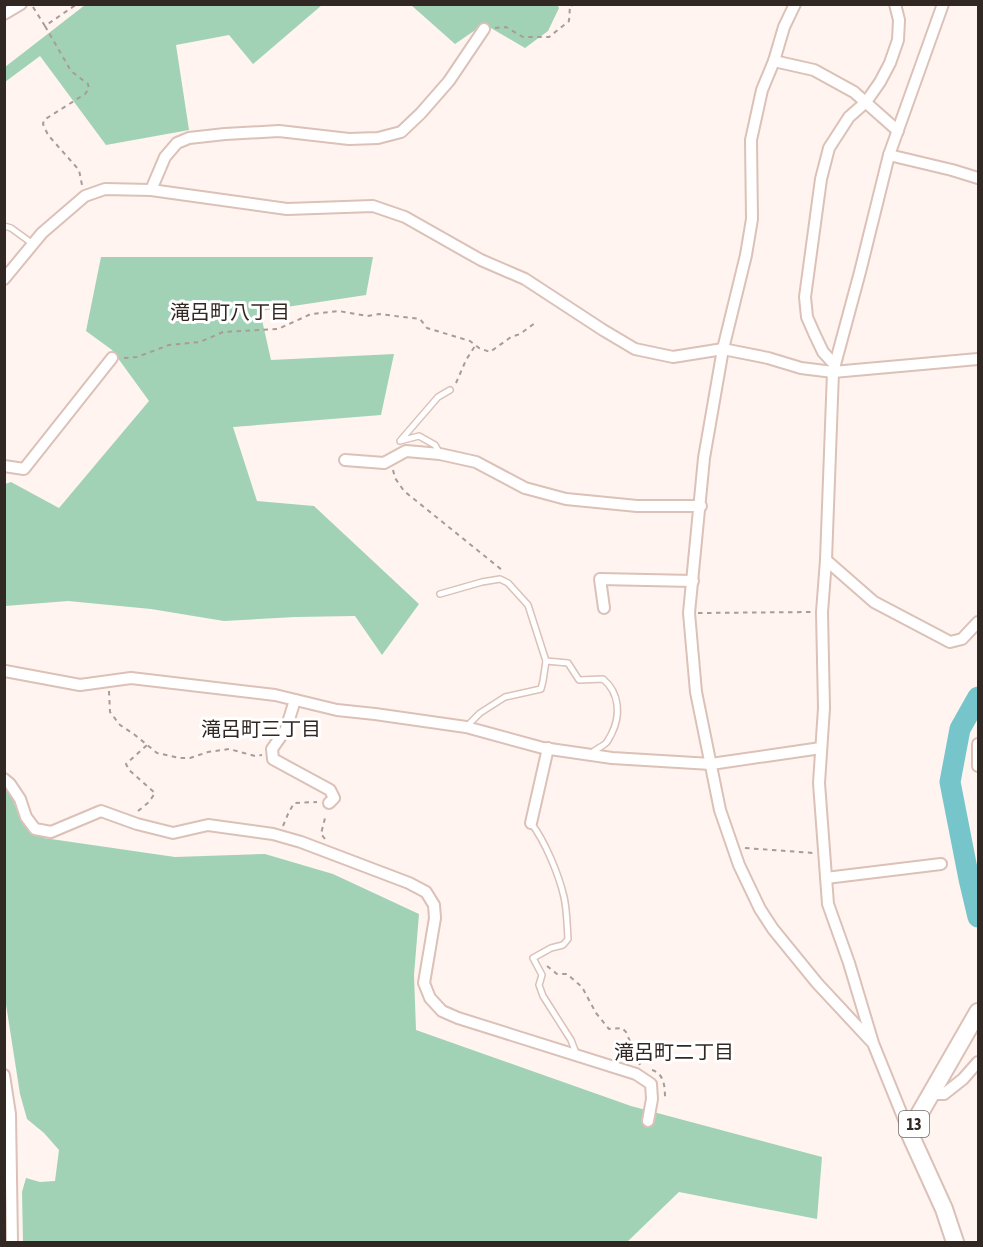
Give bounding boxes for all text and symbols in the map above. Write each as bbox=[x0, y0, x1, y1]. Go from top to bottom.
district label: 滝呂町八丁目 bbox=[170, 300, 290, 323]
district label: 滝呂町三丁目 bbox=[201, 717, 321, 740]
district label: 滝呂町二丁目 bbox=[614, 1040, 734, 1063]
road number: 13 bbox=[899, 1111, 929, 1137]

